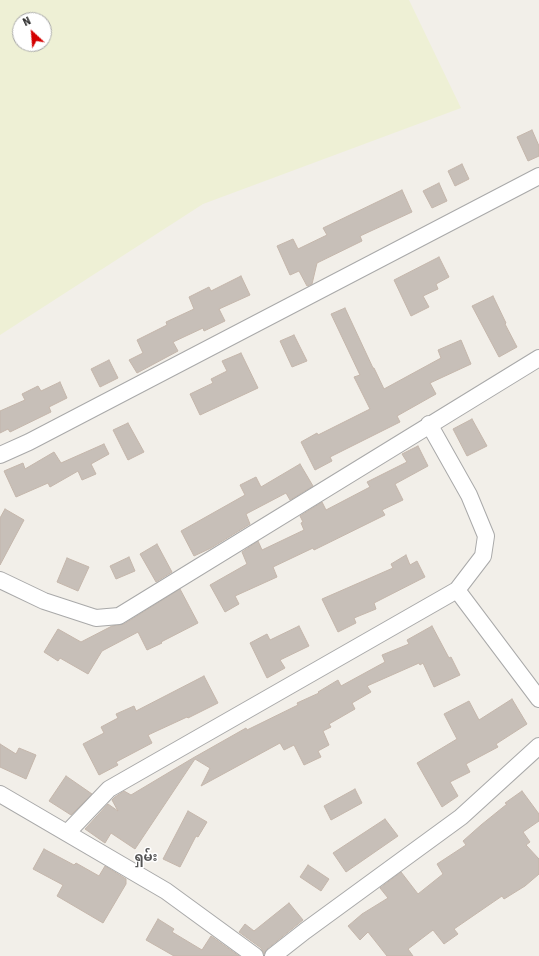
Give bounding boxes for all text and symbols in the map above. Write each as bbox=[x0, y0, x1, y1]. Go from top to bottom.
north arrow bbox=[12, 12, 52, 52]
text: N bbox=[20, 13, 34, 30]
district label: ရှမ်း bbox=[134, 850, 158, 866]

